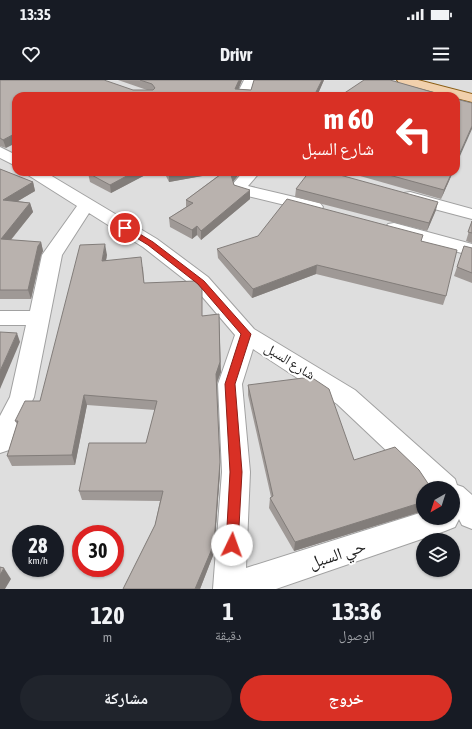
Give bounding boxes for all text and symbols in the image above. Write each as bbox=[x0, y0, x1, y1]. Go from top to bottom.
text: 13:35 bbox=[20, 6, 51, 23]
icon: heart bbox=[20, 43, 42, 65]
icon: menu bbox=[430, 43, 452, 65]
text: Drivr bbox=[220, 44, 252, 65]
text: 60 m bbox=[324, 103, 374, 135]
icon: left bbox=[388, 108, 440, 160]
text: شارع السبل bbox=[301, 138, 374, 159]
pin bbox=[108, 211, 142, 245]
icon: arrive bbox=[114, 217, 136, 239]
street label: شارع السبل bbox=[261, 339, 318, 384]
north arrow bbox=[416, 481, 460, 525]
map controls bbox=[416, 481, 460, 577]
position arrow bbox=[211, 524, 253, 566]
speed limit sign: 30 bbox=[72, 525, 124, 577]
button: layers bbox=[416, 533, 460, 577]
text: 28 bbox=[29, 534, 47, 557]
street label: حي السبل bbox=[306, 535, 370, 577]
text: km/h bbox=[28, 555, 48, 566]
text: 1 bbox=[223, 598, 234, 625]
text: 13:36 bbox=[332, 598, 381, 625]
text: 120 bbox=[91, 602, 124, 629]
text: دقيقة bbox=[215, 628, 241, 643]
text: الوصول bbox=[339, 628, 375, 643]
text: m bbox=[103, 630, 112, 645]
button: مشاركة bbox=[20, 675, 232, 721]
button: خروج bbox=[240, 675, 452, 721]

